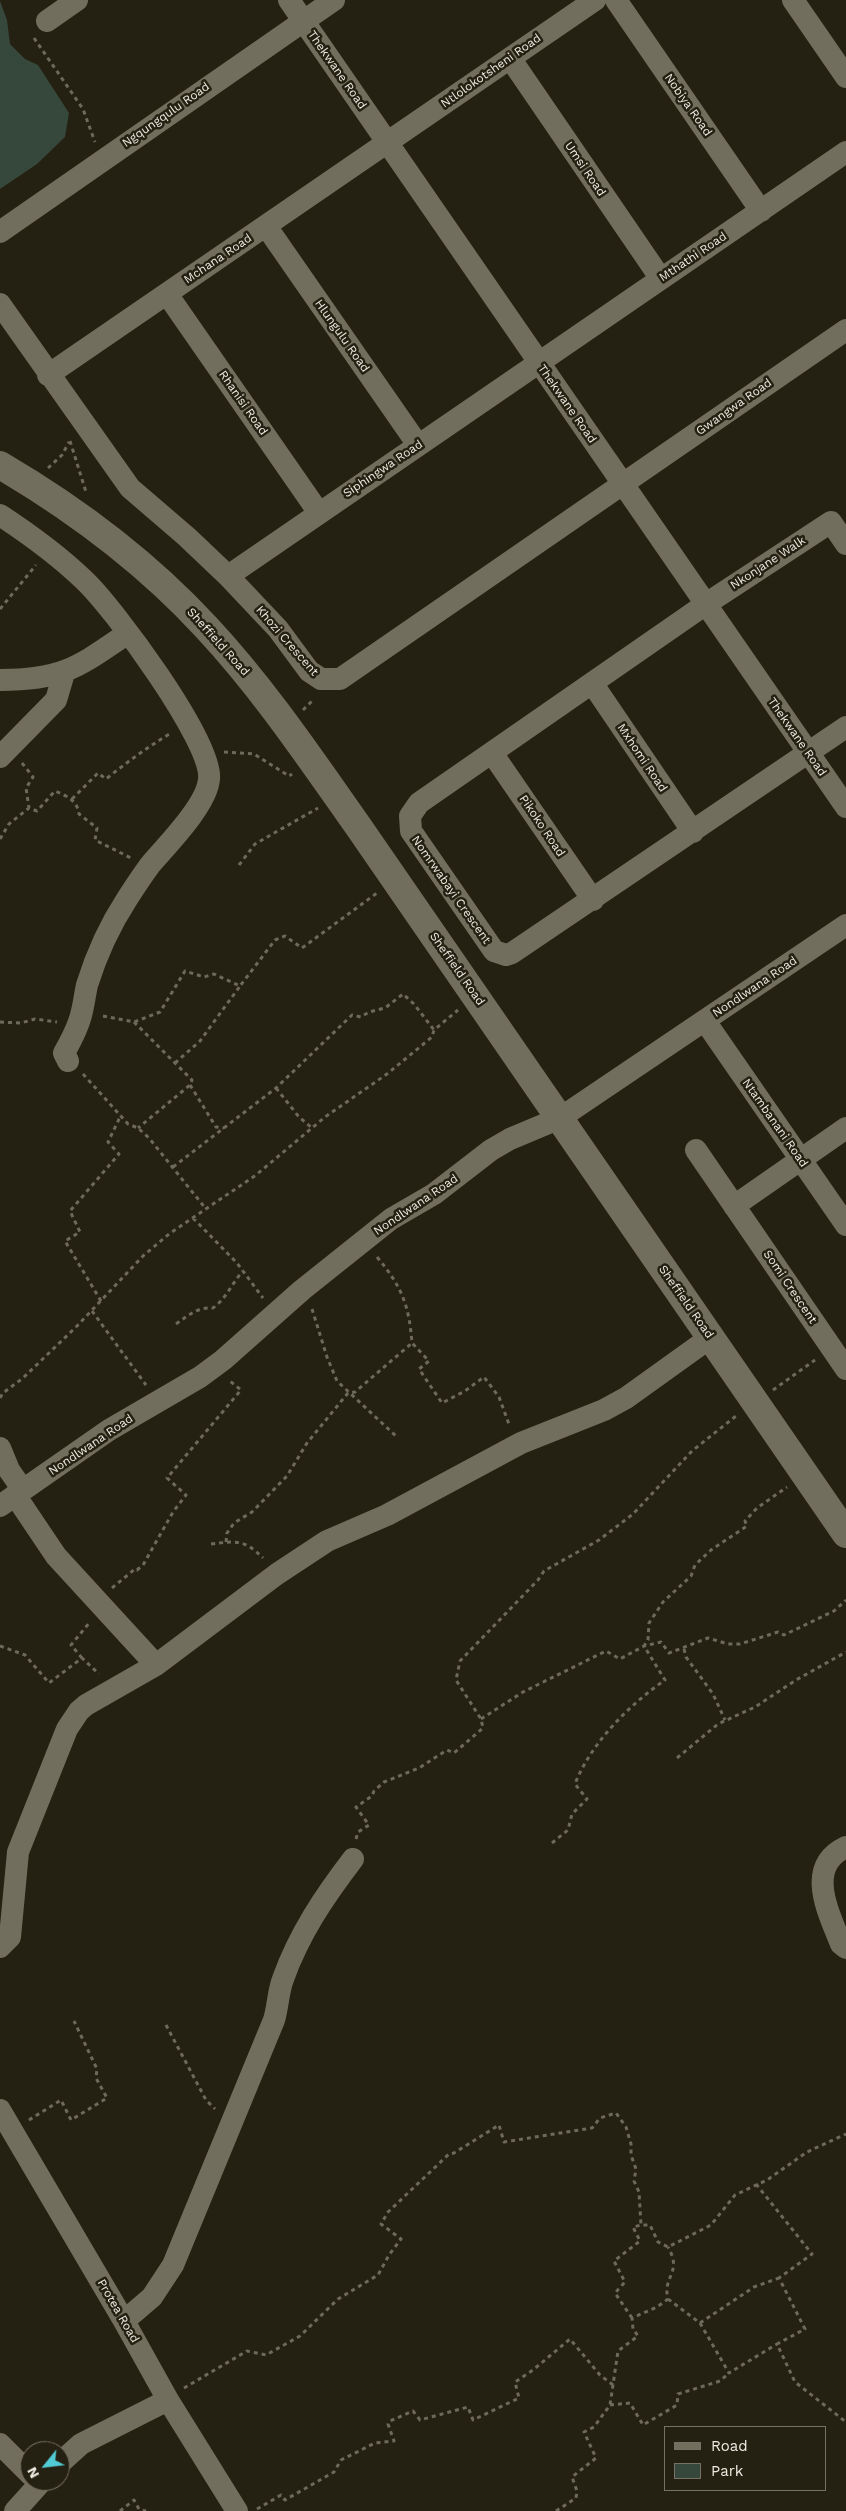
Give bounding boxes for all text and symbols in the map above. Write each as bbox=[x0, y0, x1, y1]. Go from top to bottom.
street label: Thekwane Road bbox=[305, 28, 369, 112]
street label: Ntlolokotsheni Road bbox=[438, 31, 544, 111]
street label: Nobiya Road bbox=[661, 71, 715, 139]
street label: Ngqungqulu Road bbox=[120, 80, 212, 150]
street label: Umsi Road bbox=[561, 139, 609, 199]
street label: Mthathi Road bbox=[657, 229, 729, 285]
street label: Mchana Road bbox=[181, 231, 255, 287]
street label: Hlungulu Road bbox=[312, 297, 372, 375]
street label: Thekwane Road bbox=[535, 362, 599, 446]
street label: Rhanisi Road bbox=[215, 368, 271, 438]
street label: Gwangwa Road bbox=[693, 376, 775, 438]
street label: Siphingwa Road bbox=[341, 437, 425, 501]
street label: Nkonjane Walk bbox=[728, 533, 808, 593]
street label: Khozi Crescent bbox=[253, 603, 321, 679]
street label: Sheffield Road bbox=[184, 605, 252, 679]
street label: Thekwane Road bbox=[765, 695, 829, 779]
street label: Mxhomi Road bbox=[614, 721, 670, 795]
street label: Pikoko Road bbox=[516, 792, 568, 860]
street label: Nomrwabayi Crescent bbox=[408, 833, 494, 947]
street label: Sheffield Road bbox=[426, 930, 488, 1008]
street label: Nondlwana Road bbox=[710, 953, 800, 1021]
street label: Ntambanani Road bbox=[739, 1076, 811, 1170]
street label: Nondlwana Road bbox=[371, 1171, 461, 1239]
street label: Somi Crescent bbox=[760, 1247, 820, 1327]
street label: Sheffield Road bbox=[655, 1263, 717, 1341]
street label: Nondlwana Road bbox=[46, 1411, 136, 1479]
street label: Protea Road bbox=[94, 2277, 142, 2345]
legend bbox=[664, 2426, 826, 2491]
text: Road bbox=[711, 2437, 748, 2455]
north arrow bbox=[20, 2441, 70, 2491]
text: Park bbox=[711, 2462, 743, 2480]
text: N bbox=[23, 2464, 42, 2481]

